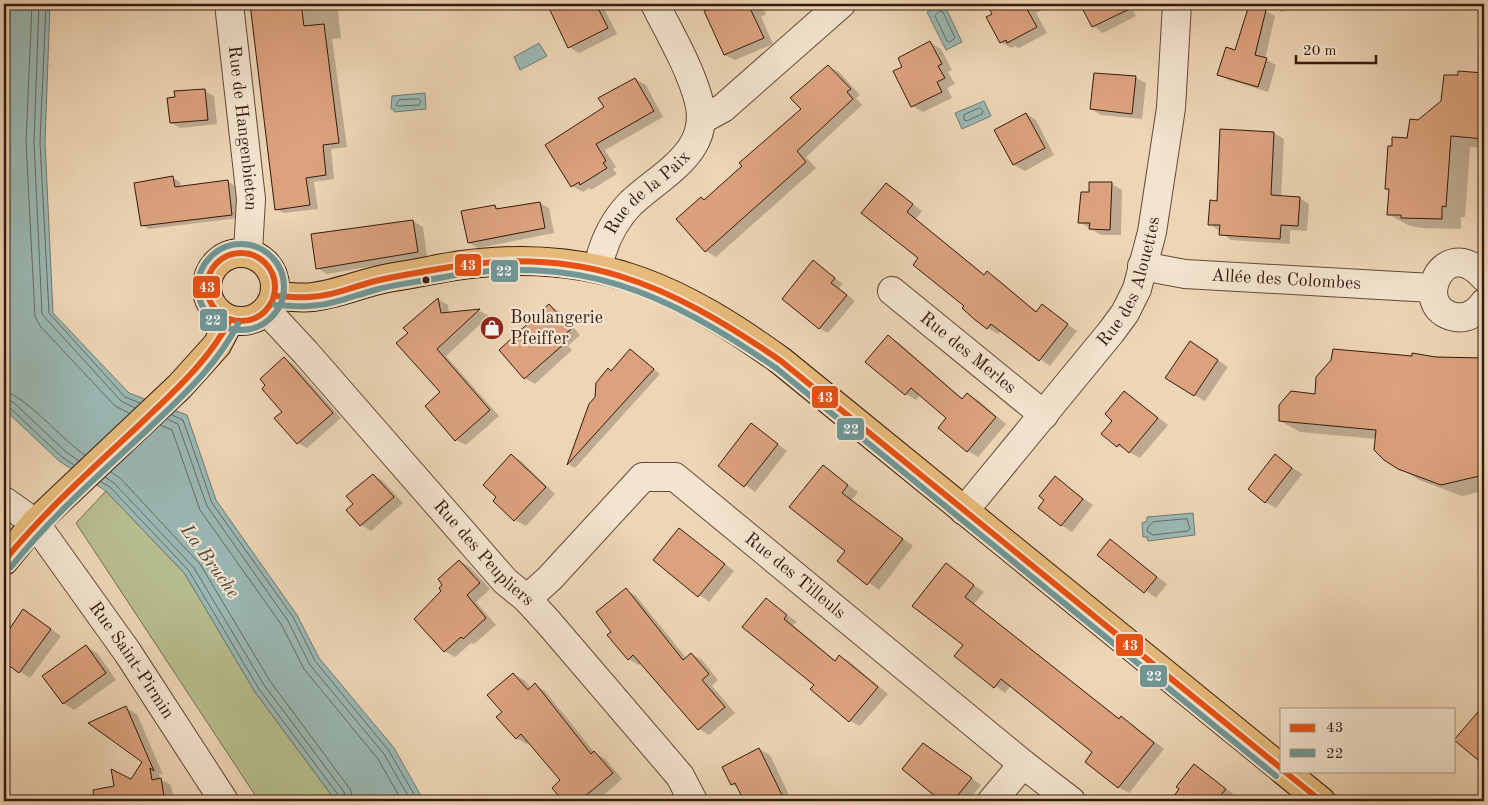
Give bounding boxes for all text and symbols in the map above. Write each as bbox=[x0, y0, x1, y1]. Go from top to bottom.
scale bar bbox=[1296, 32, 1376, 64]
text: 20 m bbox=[1303, 44, 1337, 59]
street label: Rue de Hangenbieten bbox=[225, 45, 260, 211]
street label: Rue de la Paix bbox=[602, 148, 694, 237]
street label: Rue des Alouettes bbox=[1094, 215, 1163, 350]
line badge: 43 bbox=[454, 253, 482, 277]
text: 43 bbox=[460, 259, 476, 273]
line badge: 22 bbox=[490, 259, 519, 283]
text: 22 bbox=[496, 265, 512, 279]
street label: Allée des Colombes bbox=[1211, 266, 1362, 293]
line badge: 43 bbox=[192, 275, 221, 299]
unlabelled marker bbox=[421, 275, 431, 285]
text: 43 bbox=[199, 281, 215, 295]
line badge: 22 bbox=[199, 308, 228, 332]
place label: Boulangerie Pfeiffer bbox=[510, 309, 603, 348]
street label: Rue des Merles bbox=[916, 309, 1020, 397]
text: 22 bbox=[205, 314, 221, 328]
shop icon: Boulangerie Pfeiffer bbox=[479, 315, 505, 341]
line badge: 43 bbox=[811, 385, 839, 409]
text: 43 bbox=[817, 391, 833, 405]
line badge: 22 bbox=[836, 417, 865, 441]
text: 22 bbox=[843, 423, 859, 437]
street label: Rue des Peupliers bbox=[430, 497, 538, 609]
water label: La Bruche bbox=[175, 521, 242, 603]
street label: Rue des Tilleuls bbox=[741, 529, 849, 623]
street label: Rue Saint-Pirmin bbox=[86, 599, 177, 722]
line badge: 43 bbox=[1115, 633, 1144, 657]
text: 43 bbox=[1122, 639, 1138, 653]
line badge: 22 bbox=[1139, 664, 1168, 688]
text: 22 bbox=[1146, 670, 1162, 684]
legend bbox=[1280, 708, 1456, 772]
text: 43 bbox=[1326, 721, 1343, 736]
text: 22 bbox=[1326, 747, 1343, 762]

